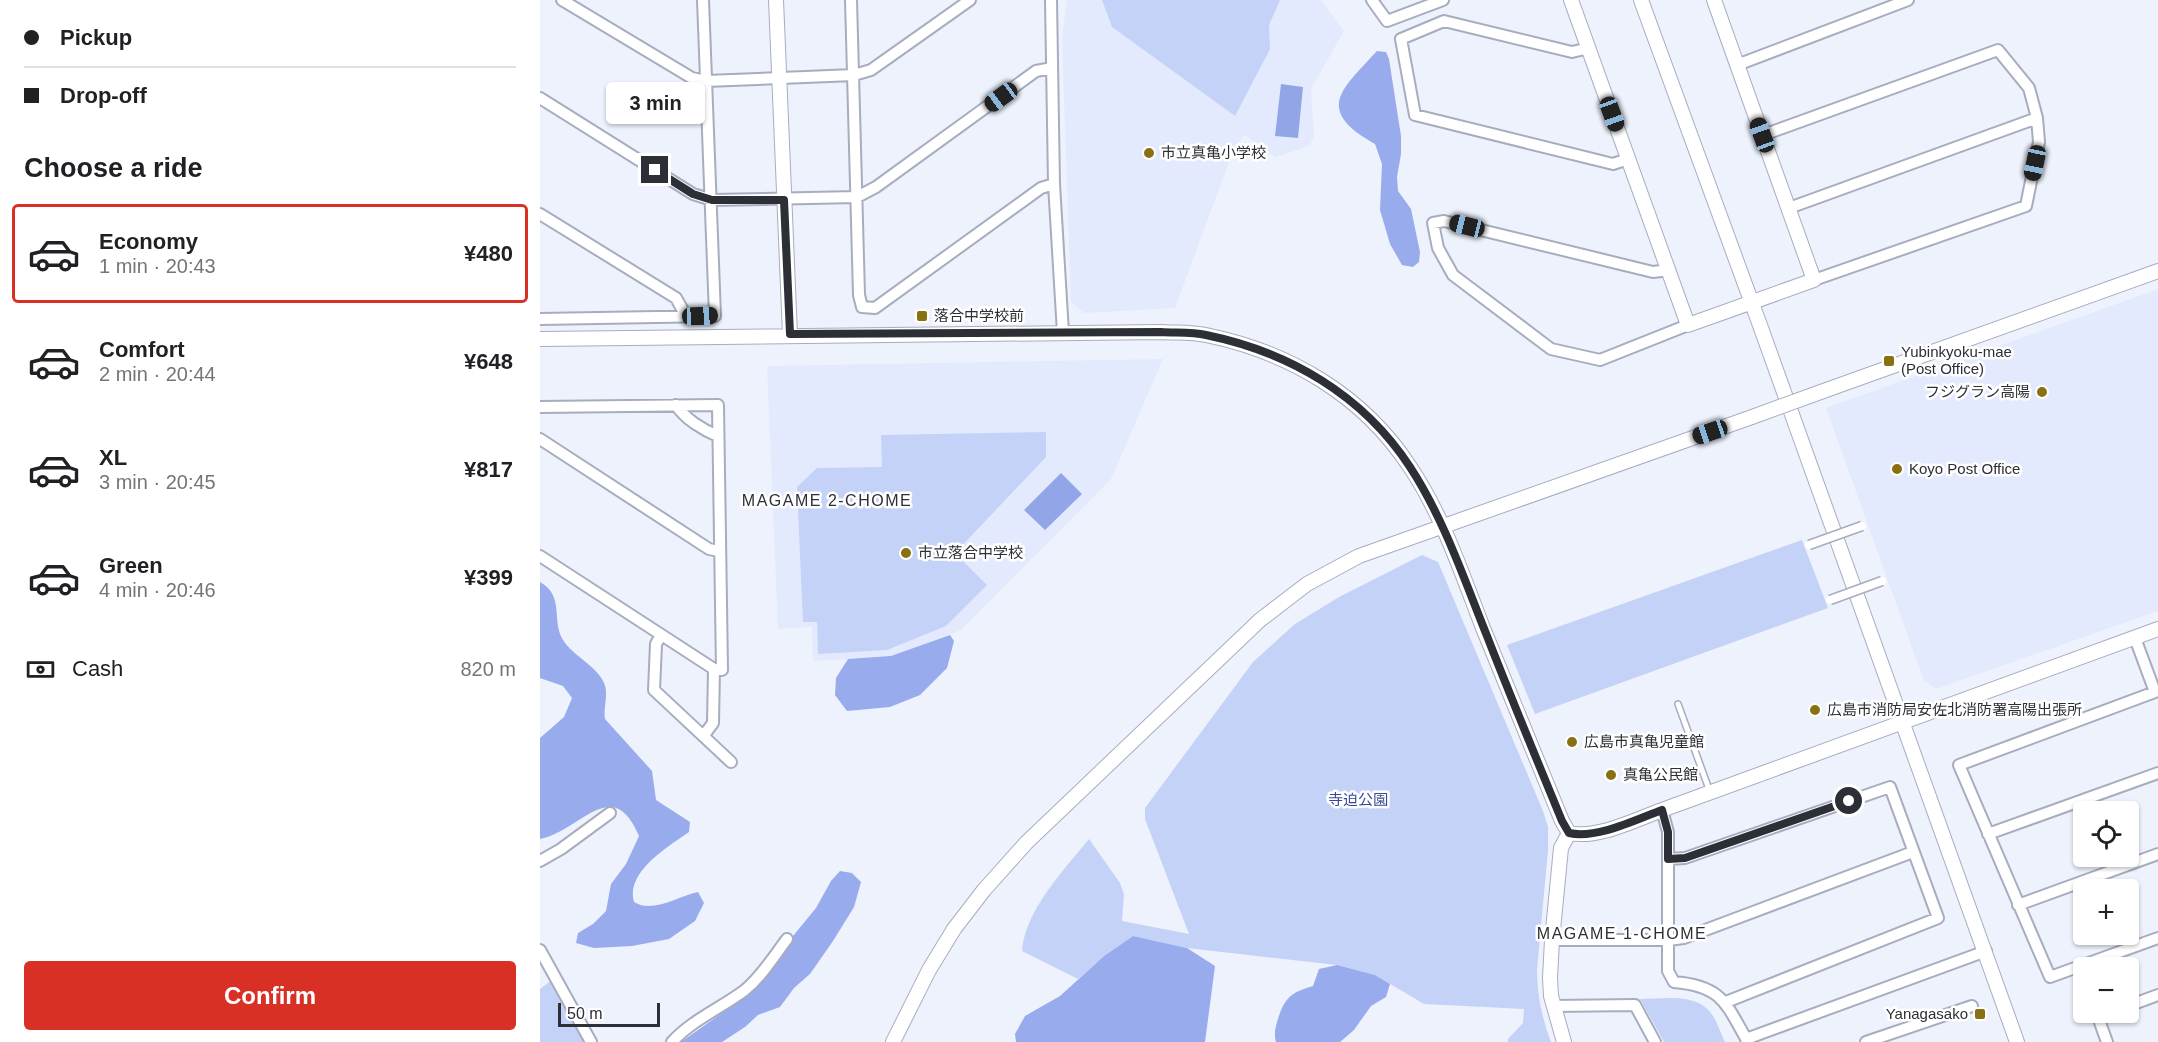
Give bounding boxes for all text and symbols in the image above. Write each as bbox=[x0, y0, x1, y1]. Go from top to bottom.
text: Pickup bbox=[60, 25, 132, 50]
car bbox=[981, 79, 1021, 115]
text: Drop-off bbox=[60, 83, 147, 108]
callout: 3 min bbox=[606, 83, 704, 125]
text: 3 min bbox=[629, 92, 682, 114]
car bbox=[1597, 94, 1627, 134]
car bbox=[1747, 115, 1777, 155]
place label: 市立真亀小学校 bbox=[1161, 144, 1266, 161]
car bbox=[2022, 144, 2048, 182]
marker: 市立真亀小学校 bbox=[1142, 146, 1156, 160]
text: Choose a ride bbox=[24, 153, 203, 183]
route end bbox=[641, 156, 668, 183]
car bbox=[1447, 213, 1487, 239]
icon: car bbox=[27, 227, 81, 281]
text: Economy bbox=[99, 229, 198, 254]
text: ¥480 bbox=[464, 241, 513, 266]
text: 1 min · 20:43 bbox=[99, 255, 216, 277]
car bbox=[682, 306, 718, 326]
place label: 落合中学校前 bbox=[934, 307, 1024, 324]
marker: 落合中学校前 bbox=[915, 309, 929, 323]
icon: car bbox=[27, 335, 81, 389]
text: Comfort bbox=[99, 337, 185, 362]
place label: Yubinkyoku-mae (Post Office) bbox=[1901, 343, 2012, 377]
text: ¥648 bbox=[464, 349, 513, 374]
marker: Yubinkyoku-mae (Post Office) bbox=[1882, 354, 1896, 368]
text: 2 min · 20:44 bbox=[99, 363, 216, 385]
place label: フジグラン高陽 bbox=[1925, 383, 2030, 400]
marker: フジグラン高陽 bbox=[2035, 385, 2049, 399]
car bbox=[1690, 418, 1730, 446]
icon: car bbox=[27, 443, 81, 497]
text: XL bbox=[99, 445, 127, 470]
text: ¥817 bbox=[464, 457, 513, 482]
place label: Koyo Post Office bbox=[1909, 460, 2020, 477]
marker: Koyo Post Office bbox=[1890, 462, 1904, 476]
text: 3 min · 20:45 bbox=[99, 471, 216, 493]
district label: MAGAME 2-CHOME bbox=[742, 492, 912, 509]
place label: 市立落合中学校 bbox=[918, 544, 1023, 561]
marker: 市立落合中学校 bbox=[899, 546, 913, 560]
icon: car bbox=[27, 551, 81, 605]
text: Green bbox=[99, 553, 163, 578]
text: ¥399 bbox=[464, 565, 513, 590]
text: 4 min · 20:46 bbox=[99, 579, 216, 601]
icon: cash bbox=[24, 653, 57, 686]
text: Cash bbox=[72, 656, 123, 681]
text: 820 m bbox=[460, 658, 516, 680]
place label: 広島市消防局安佐北消防署高陽出張所 bbox=[1827, 701, 2082, 718]
marker: 広島市消防局安佐北消防署高陽出張所 bbox=[1808, 703, 1822, 717]
place label: 広島市真亀児童館 bbox=[1584, 733, 1704, 750]
marker: 広島市真亀児童館 bbox=[1565, 735, 1579, 749]
place label: 真亀公民館 bbox=[1623, 766, 1698, 783]
marker: 真亀公民館 bbox=[1604, 768, 1618, 782]
route start bbox=[1835, 787, 1862, 814]
park label: 寺迫公園 bbox=[1328, 791, 1388, 808]
map controls bbox=[2073, 801, 2139, 1023]
button: locate bbox=[2073, 801, 2139, 867]
button: + bbox=[2073, 879, 2139, 945]
district label: MAGAME 1-CHOME bbox=[1537, 925, 1707, 942]
button: − bbox=[2073, 957, 2139, 1023]
button: Confirm bbox=[24, 961, 516, 1030]
scale bar bbox=[558, 1000, 660, 1028]
text: 50 m bbox=[567, 1005, 603, 1022]
place label: Yanagasako bbox=[1886, 1005, 1968, 1022]
marker: Yanagasako bbox=[1973, 1007, 1987, 1021]

